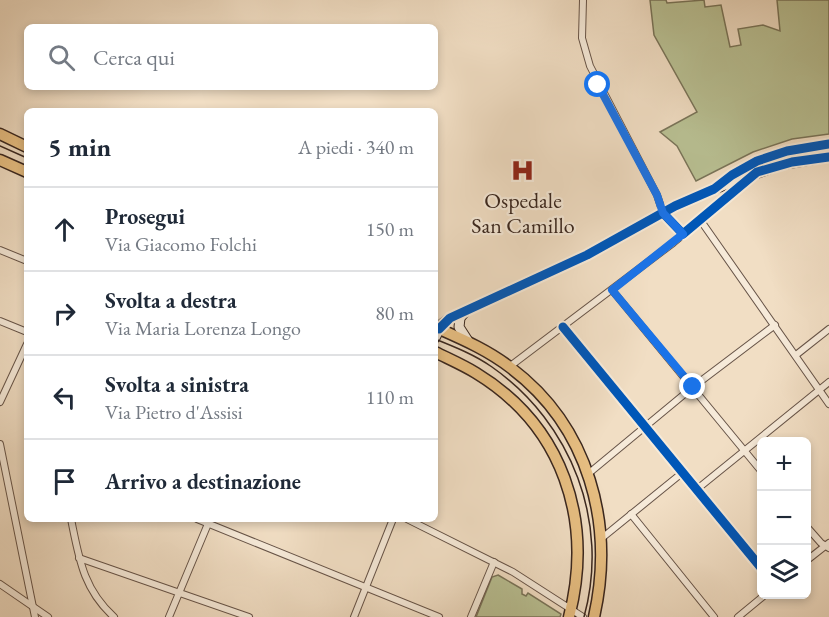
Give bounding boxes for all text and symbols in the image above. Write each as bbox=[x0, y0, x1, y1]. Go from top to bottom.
search box bbox=[24, 24, 438, 90]
icon: search bbox=[45, 41, 78, 74]
text: Cerca qui bbox=[93, 43, 175, 72]
route start bbox=[584, 71, 610, 97]
text: 5 min bbox=[48, 130, 111, 164]
text: A piedi · 340 m bbox=[298, 134, 414, 160]
hospital icon: Ospedale San Camillo bbox=[510, 158, 536, 184]
place label: Ospedale San Camillo bbox=[471, 186, 575, 240]
text: Prosegui bbox=[105, 202, 185, 231]
icon: ahead bbox=[48, 213, 81, 246]
text: 150 m bbox=[366, 216, 414, 242]
text: Via Giacomo Folchi bbox=[105, 231, 257, 257]
text: Svolta a destra bbox=[105, 286, 237, 315]
icon: right bbox=[48, 297, 81, 330]
text: 80 m bbox=[375, 300, 414, 326]
text: Via Maria Lorenza Longo bbox=[105, 315, 301, 341]
text: Svolta a sinistra bbox=[105, 370, 249, 399]
route end bbox=[679, 373, 705, 399]
icon: left bbox=[48, 381, 81, 414]
text: 110 m bbox=[366, 384, 414, 410]
text: Via Pietro d'Assisi bbox=[105, 399, 243, 425]
map controls bbox=[757, 437, 811, 599]
button: + bbox=[757, 437, 811, 491]
icon: arrive bbox=[48, 465, 81, 498]
text: Arrivo a destinazione bbox=[105, 467, 301, 496]
button: − bbox=[757, 491, 811, 545]
button: layers bbox=[757, 545, 811, 599]

